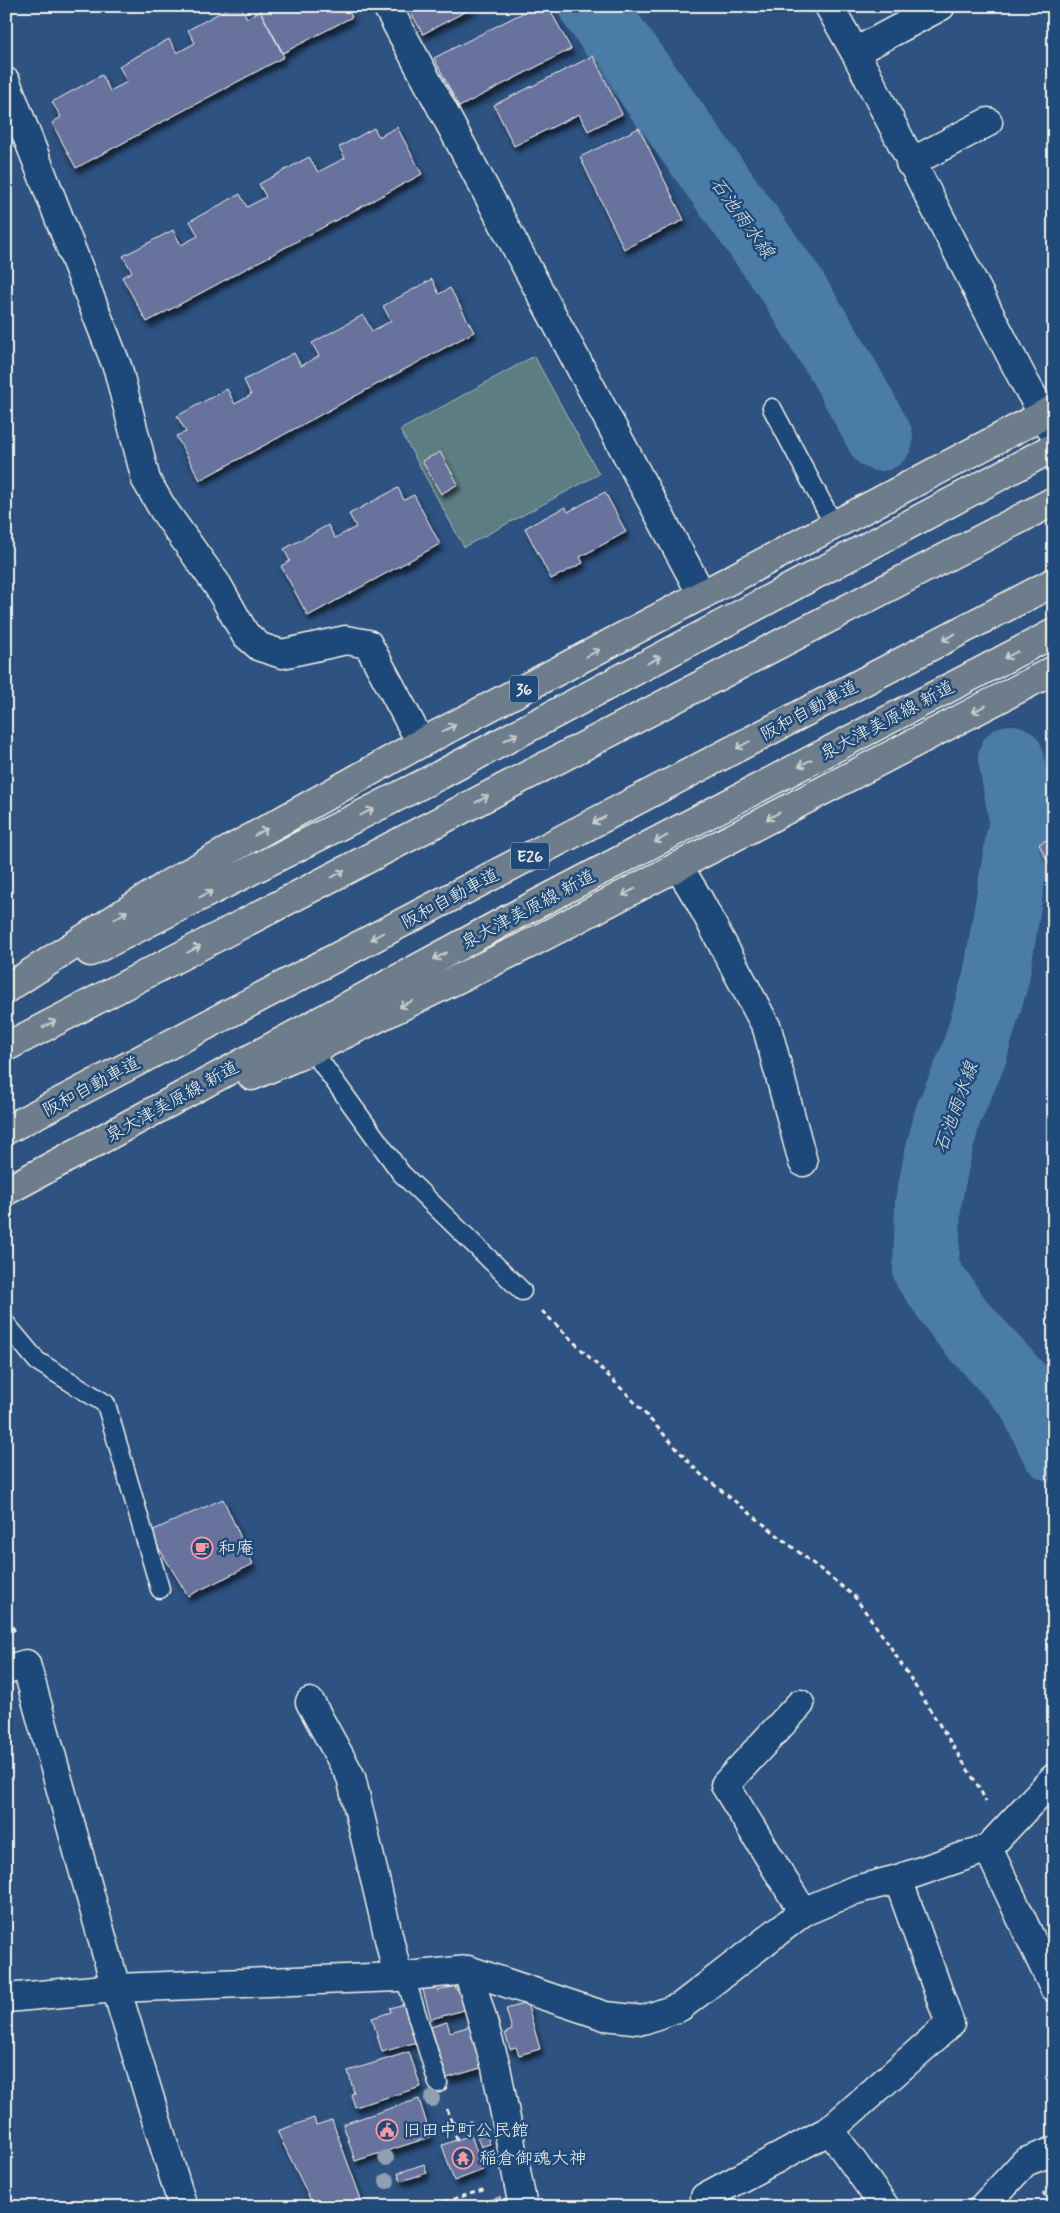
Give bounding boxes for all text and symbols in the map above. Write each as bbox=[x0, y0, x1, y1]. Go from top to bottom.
water label: 石池雨水線 bbox=[704, 172, 780, 264]
one-way arrow bbox=[941, 632, 956, 642]
one-way arrow bbox=[585, 647, 599, 657]
one-way arrow bbox=[1003, 650, 1018, 660]
one-way arrow bbox=[646, 655, 661, 665]
street label: 阪和自動車道 bbox=[756, 675, 863, 747]
street label: 泉大津美原線 新道 bbox=[816, 675, 959, 766]
road number: 36 bbox=[510, 676, 538, 702]
one-way arrow bbox=[972, 704, 987, 714]
one-way arrow bbox=[441, 723, 456, 732]
one-way arrow bbox=[503, 732, 518, 741]
one-way arrow bbox=[735, 740, 750, 750]
one-way arrow bbox=[797, 758, 812, 768]
one-way arrow bbox=[474, 794, 489, 803]
one-way arrow bbox=[359, 807, 374, 816]
one-way arrow bbox=[766, 811, 781, 821]
one-way arrow bbox=[591, 815, 606, 825]
one-way arrow bbox=[253, 827, 268, 837]
one-way arrow bbox=[654, 834, 668, 844]
road number: E26 bbox=[511, 842, 549, 869]
street label: 阪和自動車道 bbox=[397, 863, 504, 935]
street label: 泉大津美原線 新道 bbox=[457, 864, 600, 955]
one-way arrow bbox=[330, 869, 345, 879]
one-way arrow bbox=[622, 888, 637, 897]
one-way arrow bbox=[199, 889, 214, 899]
one-way arrow bbox=[113, 909, 127, 919]
one-way arrow bbox=[370, 932, 385, 941]
one-way arrow bbox=[186, 944, 201, 954]
one-way arrow bbox=[433, 951, 448, 961]
one-way arrow bbox=[399, 1000, 414, 1009]
one-way arrow bbox=[42, 1019, 57, 1029]
street label: 阪和自動車道 bbox=[38, 1051, 145, 1123]
street label: 泉大津美原線 新道 bbox=[102, 1055, 243, 1148]
water label: 石池雨水線 bbox=[928, 1058, 985, 1156]
cafe icon: 和庵 bbox=[190, 1536, 214, 1560]
place label: 和庵 bbox=[218, 1537, 254, 1561]
public building icon: 旧田中町公民館 bbox=[375, 2118, 399, 2142]
place label: 旧田中町公民館 bbox=[403, 2119, 529, 2143]
temple icon: 稲倉御魂大神 bbox=[451, 2146, 475, 2170]
place label: 稲倉御魂大神 bbox=[479, 2147, 587, 2171]

